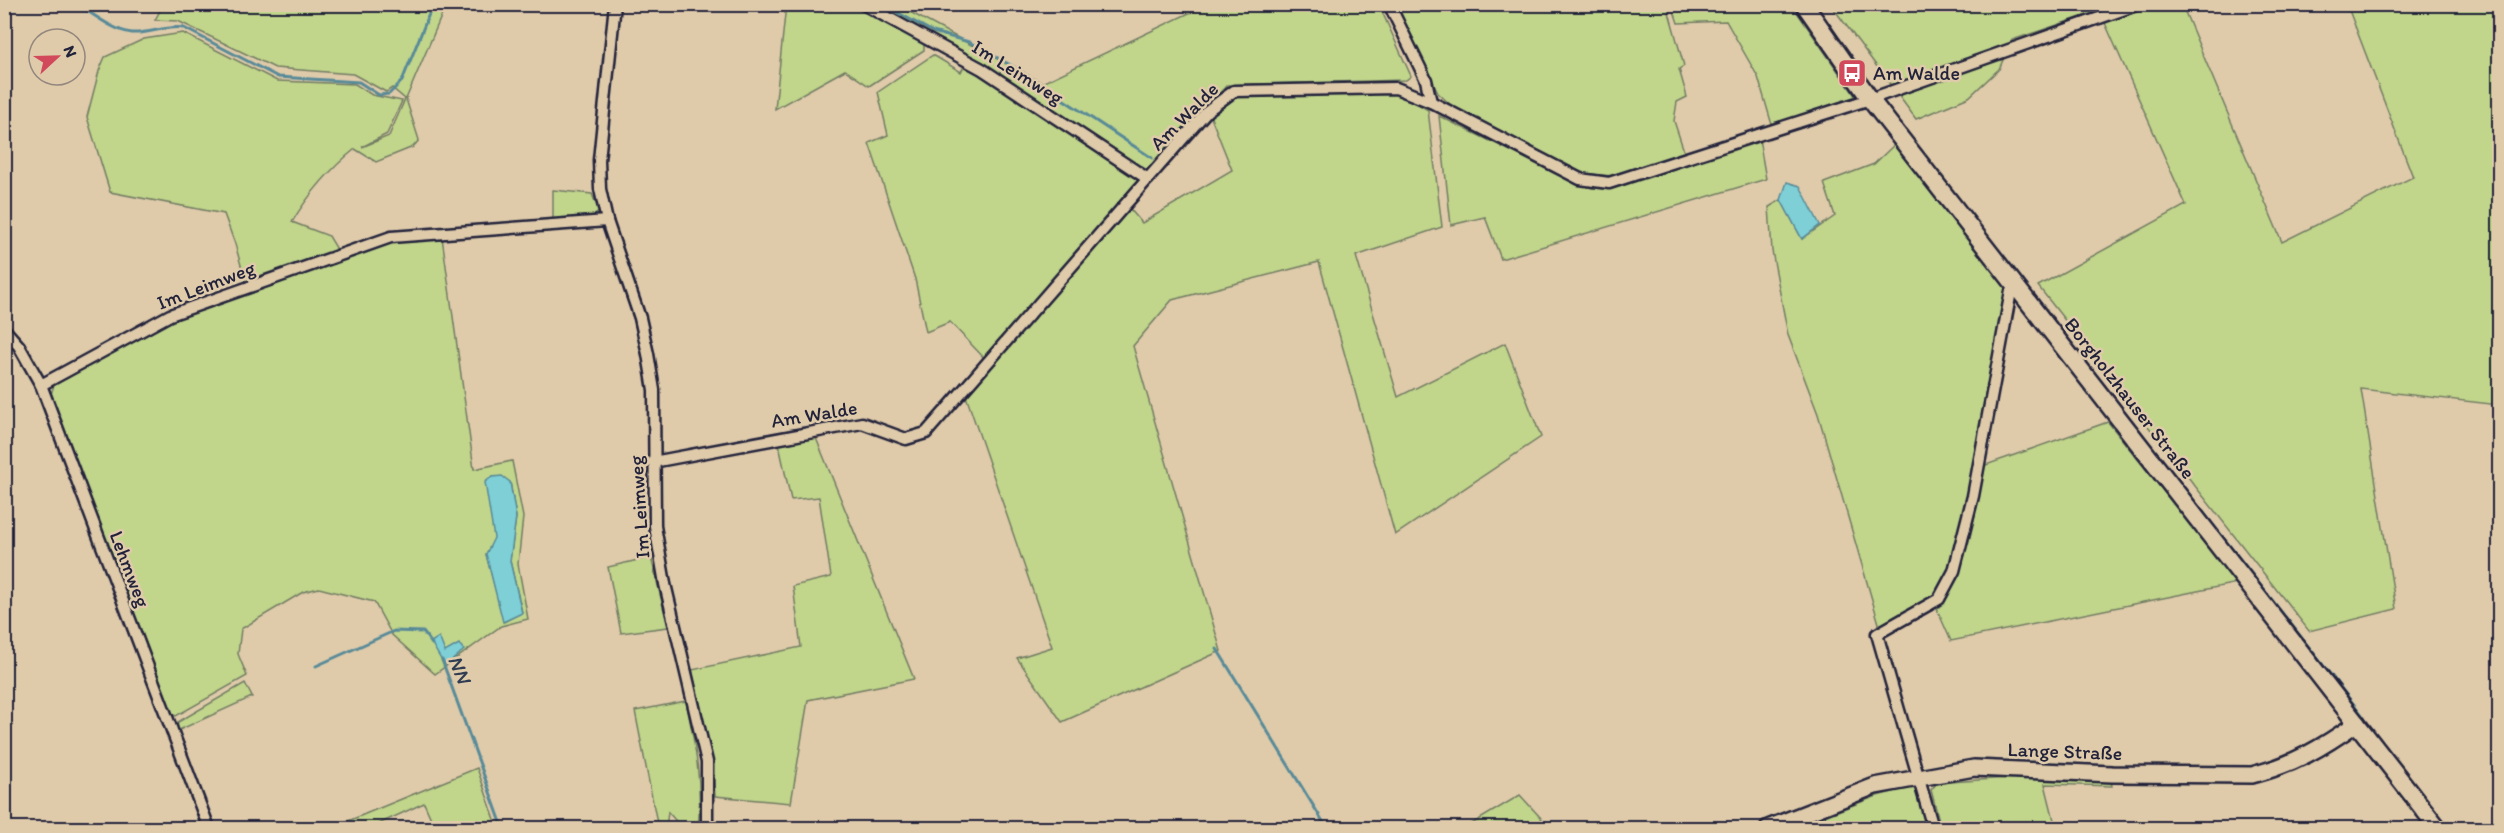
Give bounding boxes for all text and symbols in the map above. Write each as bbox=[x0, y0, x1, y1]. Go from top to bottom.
north arrow bbox=[27, 27, 87, 87]
street label: Im Leimweg bbox=[968, 34, 1069, 110]
text: N bbox=[60, 43, 81, 60]
bus stop icon: Am Walde bbox=[1836, 57, 1868, 89]
place label: Am Walde bbox=[1873, 61, 1960, 85]
street label: Am Walde bbox=[1145, 77, 1223, 155]
street label: Im Leimweg bbox=[154, 255, 259, 315]
street label: Borgholzhauser Straße bbox=[2060, 313, 2200, 483]
street label: Am Walde bbox=[769, 395, 859, 433]
street label: Im Leimweg bbox=[623, 454, 655, 559]
street label: Lehmweg bbox=[104, 527, 156, 611]
water label: NN bbox=[443, 651, 478, 689]
street label: Lange Straße bbox=[2007, 737, 2123, 765]

